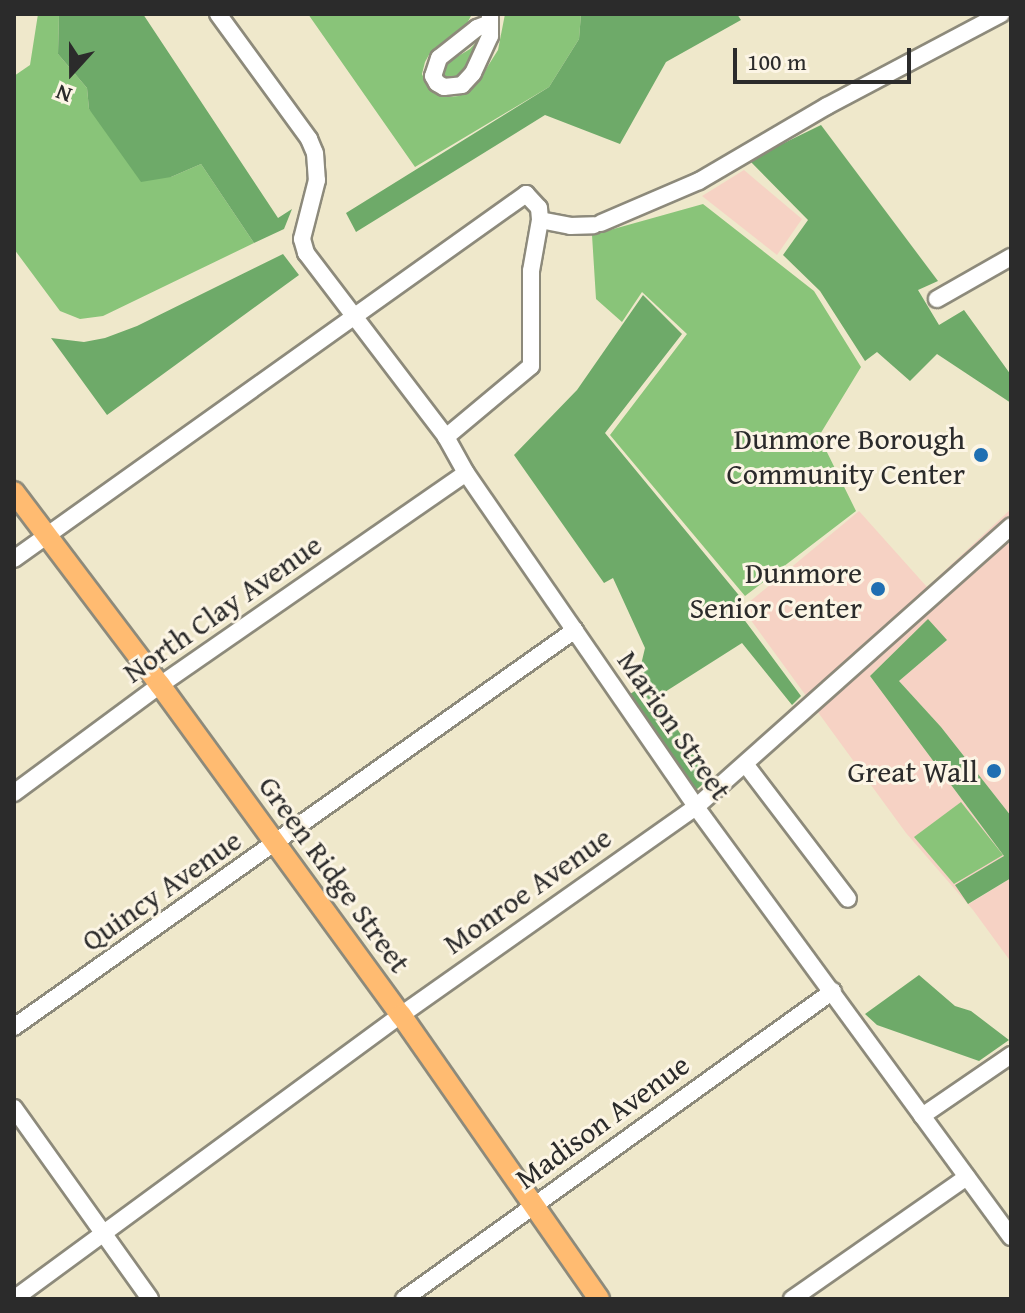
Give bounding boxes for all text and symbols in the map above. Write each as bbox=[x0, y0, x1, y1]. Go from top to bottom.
north arrow bbox=[32, 32, 112, 112]
scale bar bbox=[737, 32, 915, 82]
text: 100 m bbox=[747, 44, 807, 79]
text: N bbox=[51, 77, 76, 112]
place label: Dunmore Borough Community Center bbox=[726, 420, 965, 490]
marker: Dunmore Borough Community Center bbox=[972, 446, 990, 464]
street label: North Clay Avenue bbox=[116, 526, 328, 690]
place label: Dunmore Senior Center bbox=[689, 554, 862, 624]
marker: Dunmore Senior Center bbox=[869, 580, 887, 598]
street label: Marion Street bbox=[610, 643, 740, 807]
place label: Great Wall bbox=[848, 753, 978, 789]
marker: Great Wall bbox=[985, 762, 1003, 780]
street label: Green Ridge Street bbox=[252, 769, 418, 979]
street label: Monroe Avenue bbox=[436, 819, 618, 961]
street label: Quincy Avenue bbox=[74, 822, 248, 958]
street label: Madison Avenue bbox=[508, 1046, 696, 1196]

